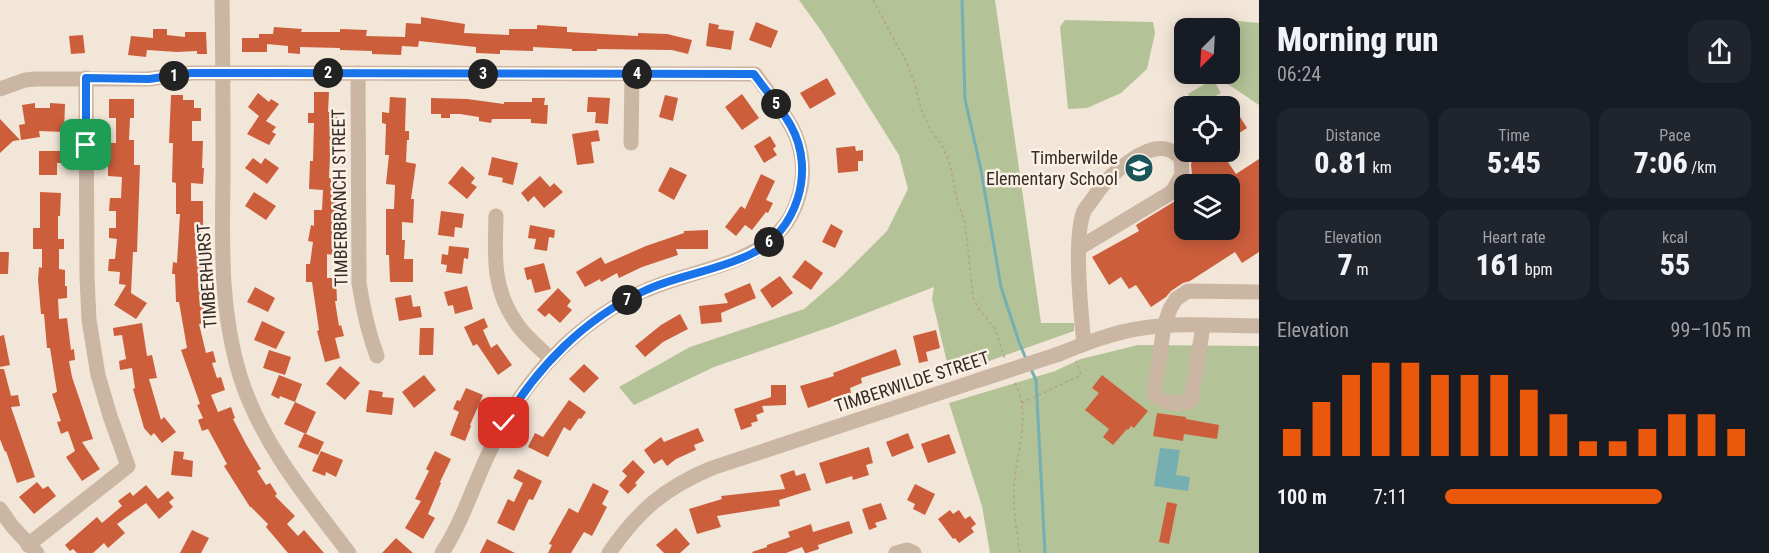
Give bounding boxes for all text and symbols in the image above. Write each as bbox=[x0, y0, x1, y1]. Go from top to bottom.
north arrow bbox=[1174, 18, 1240, 84]
map controls bbox=[1174, 18, 1240, 240]
text: Morning run bbox=[1277, 20, 1439, 59]
button: share bbox=[1688, 20, 1751, 83]
pin: 2 bbox=[313, 58, 343, 88]
pin: 3 bbox=[468, 59, 498, 89]
pin: 4 bbox=[622, 59, 652, 89]
pin: 1 bbox=[159, 61, 189, 91]
text: 06:24 bbox=[1277, 62, 1321, 86]
text: 2 bbox=[324, 63, 332, 82]
text: 3 bbox=[479, 64, 487, 83]
text: 4 bbox=[633, 64, 641, 83]
text: 1 bbox=[170, 66, 178, 85]
pin: 5 bbox=[761, 89, 791, 119]
text: 5 bbox=[772, 94, 780, 113]
button: locate bbox=[1174, 96, 1240, 162]
street label: TIMBERBRANCH STREET bbox=[327, 109, 352, 287]
pin bbox=[60, 119, 111, 170]
text: Distance bbox=[1325, 126, 1381, 145]
text: Time bbox=[1498, 126, 1530, 145]
text: Pace bbox=[1659, 126, 1691, 145]
icon: arrive bbox=[69, 128, 102, 161]
text: 0.81 bbox=[1314, 145, 1369, 180]
text: 5:45 bbox=[1487, 145, 1541, 180]
text: 7:06 bbox=[1633, 145, 1688, 180]
place label: Timberwilde Elementary School bbox=[986, 147, 1118, 189]
school or university icon: Timberwilde Elementary School bbox=[1123, 152, 1155, 184]
text: km bbox=[1369, 158, 1392, 177]
text: /km bbox=[1688, 158, 1717, 177]
button: layers bbox=[1174, 174, 1240, 240]
street label: TIMBERHURST bbox=[192, 223, 221, 329]
pin: 6 bbox=[754, 227, 784, 257]
text: Elevation bbox=[1324, 228, 1382, 247]
text: Heart rate bbox=[1482, 228, 1546, 247]
text: kcal bbox=[1662, 228, 1688, 247]
text: 6 bbox=[765, 232, 773, 251]
text: 7 bbox=[1338, 247, 1353, 282]
text: 161 bbox=[1475, 247, 1521, 282]
text: 55 bbox=[1660, 247, 1690, 282]
text: m bbox=[1353, 260, 1368, 279]
text: bpm bbox=[1521, 260, 1553, 279]
pin: 7 bbox=[612, 285, 642, 315]
text: 7 bbox=[623, 290, 631, 309]
text: Elevation bbox=[1277, 318, 1349, 342]
text: 99–105 m bbox=[1671, 318, 1751, 342]
street label: TIMBERWILDE STREET bbox=[832, 347, 992, 416]
pin bbox=[478, 397, 529, 448]
icon: check bbox=[487, 406, 520, 439]
text: 100 m bbox=[1277, 485, 1327, 509]
text: 7:11 bbox=[1373, 485, 1407, 509]

